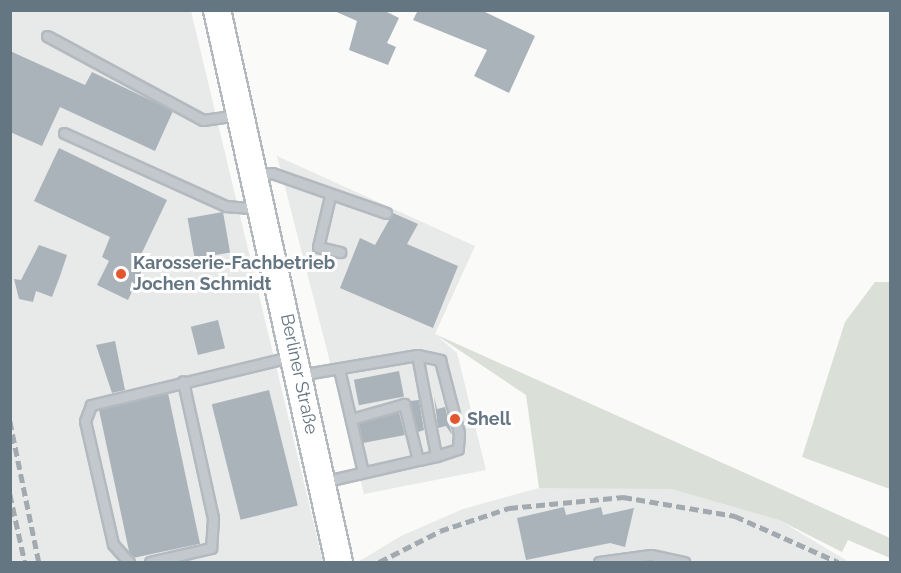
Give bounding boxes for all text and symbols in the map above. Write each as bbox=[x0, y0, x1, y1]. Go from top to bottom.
place label: Karosserie-Fachbetrieb Jochen Schmidt bbox=[133, 253, 335, 296]
marker: Karosserie-Fachbetrieb Jochen Schmidt bbox=[114, 267, 128, 281]
street label: Berliner Straße bbox=[276, 312, 322, 436]
place label: Shell bbox=[467, 408, 511, 430]
marker: Shell bbox=[448, 412, 462, 426]

